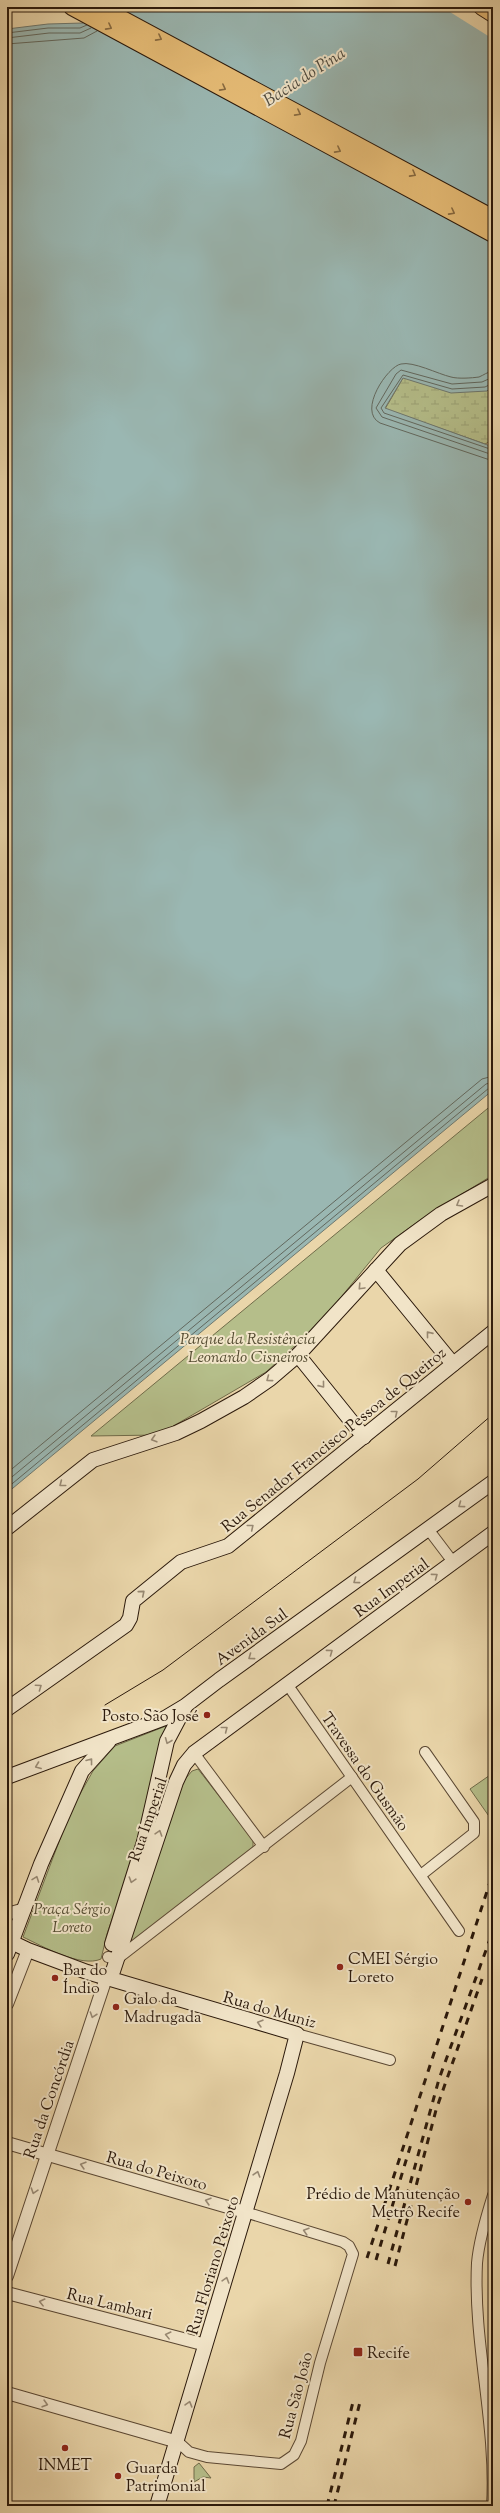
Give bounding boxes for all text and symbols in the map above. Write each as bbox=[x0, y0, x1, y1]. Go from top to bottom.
one-way arrow bbox=[105, 22, 112, 29]
one-way arrow bbox=[155, 34, 162, 41]
water label: Bacia do Pina bbox=[259, 42, 351, 113]
one-way arrow bbox=[219, 84, 226, 91]
one-way arrow bbox=[294, 108, 301, 115]
one-way arrow bbox=[333, 145, 341, 153]
one-way arrow bbox=[409, 169, 416, 177]
one-way arrow bbox=[448, 207, 455, 214]
one-way arrow bbox=[456, 1199, 463, 1207]
one-way arrow bbox=[358, 1283, 365, 1290]
park label: Parque da Resistência Leonardo Cisneiros bbox=[180, 1329, 316, 1370]
one-way arrow bbox=[426, 1332, 433, 1339]
street label: Rua Senador Francisco Pessoa de Queiroz bbox=[217, 1343, 452, 1539]
one-way arrow bbox=[266, 1374, 273, 1381]
one-way arrow bbox=[318, 1381, 325, 1388]
one-way arrow bbox=[390, 1410, 397, 1417]
one-way arrow bbox=[151, 1434, 158, 1443]
one-way arrow bbox=[60, 1480, 67, 1487]
one-way arrow bbox=[459, 1500, 466, 1507]
one-way arrow bbox=[247, 1525, 254, 1532]
street label: Rua Imperial bbox=[350, 1554, 435, 1624]
one-way arrow bbox=[431, 1573, 438, 1581]
one-way arrow bbox=[353, 1576, 360, 1584]
one-way arrow bbox=[137, 1591, 144, 1598]
street label: Avenida Sul bbox=[212, 1604, 294, 1672]
one-way arrow bbox=[326, 1649, 333, 1657]
one-way arrow bbox=[248, 1652, 255, 1659]
one-way arrow bbox=[35, 1684, 42, 1692]
place label: Posto São José bbox=[102, 1706, 199, 1729]
street label: Travessa do Gusmão bbox=[314, 1708, 414, 1837]
marker: Posto São José bbox=[202, 1710, 212, 1720]
one-way arrow bbox=[221, 1727, 228, 1734]
one-way arrow bbox=[164, 1738, 172, 1745]
one-way arrow bbox=[85, 1758, 92, 1765]
one-way arrow bbox=[34, 1761, 41, 1769]
street label: Rua Imperial bbox=[124, 1774, 175, 1865]
one-way arrow bbox=[155, 1829, 163, 1836]
one-way arrow bbox=[31, 1875, 39, 1882]
one-way arrow bbox=[128, 1877, 137, 1884]
park label: Praça Sérgio Loreto bbox=[34, 1899, 110, 1940]
place label: CMEI Sérgio Loreto bbox=[348, 1949, 438, 1990]
place label: Bar do Índio bbox=[63, 1960, 108, 2001]
marker: CMEI Sérgio Loreto bbox=[335, 1962, 345, 1972]
marker: Bar do Índio bbox=[50, 1973, 60, 1983]
street label: Rua do Muniz bbox=[220, 1987, 319, 2036]
place label: Galo da Madrugada bbox=[124, 1989, 202, 2030]
marker: Galo da Madrugada bbox=[111, 2002, 121, 2012]
one-way arrow bbox=[90, 2011, 98, 2018]
one-way arrow bbox=[256, 2019, 263, 2028]
street label: Rua da Concórdia bbox=[19, 2037, 82, 2162]
street label: Rua do Peixoto bbox=[103, 2147, 210, 2198]
one-way arrow bbox=[80, 2161, 87, 2170]
one-way arrow bbox=[252, 2171, 261, 2178]
place label: Prédio de Manutenção Metrô Recife bbox=[306, 2184, 460, 2225]
one-way arrow bbox=[30, 2188, 39, 2195]
street label: Rua Floriano Peixoto bbox=[182, 2193, 247, 2338]
one-way arrow bbox=[205, 2197, 212, 2206]
marker: Prédio de Manutenção Metrô Recife bbox=[463, 2197, 473, 2207]
one-way arrow bbox=[302, 2227, 309, 2236]
one-way arrow bbox=[221, 2276, 230, 2283]
street label: Rua Lambari bbox=[64, 2284, 155, 2327]
one-way arrow bbox=[39, 2299, 45, 2307]
one-way arrow bbox=[165, 2331, 172, 2340]
place label: Recife bbox=[367, 2343, 410, 2366]
marker: Recife bbox=[352, 2346, 364, 2358]
street label: Rua São João bbox=[275, 2349, 320, 2442]
one-way arrow bbox=[41, 2399, 48, 2408]
one-way arrow bbox=[184, 2401, 192, 2408]
marker: INMET bbox=[60, 2443, 70, 2453]
place label: INMET bbox=[38, 2455, 92, 2478]
place label: Guarda Patrimonial bbox=[126, 2458, 206, 2499]
marker: Guarda Patrimonial bbox=[113, 2471, 123, 2481]

